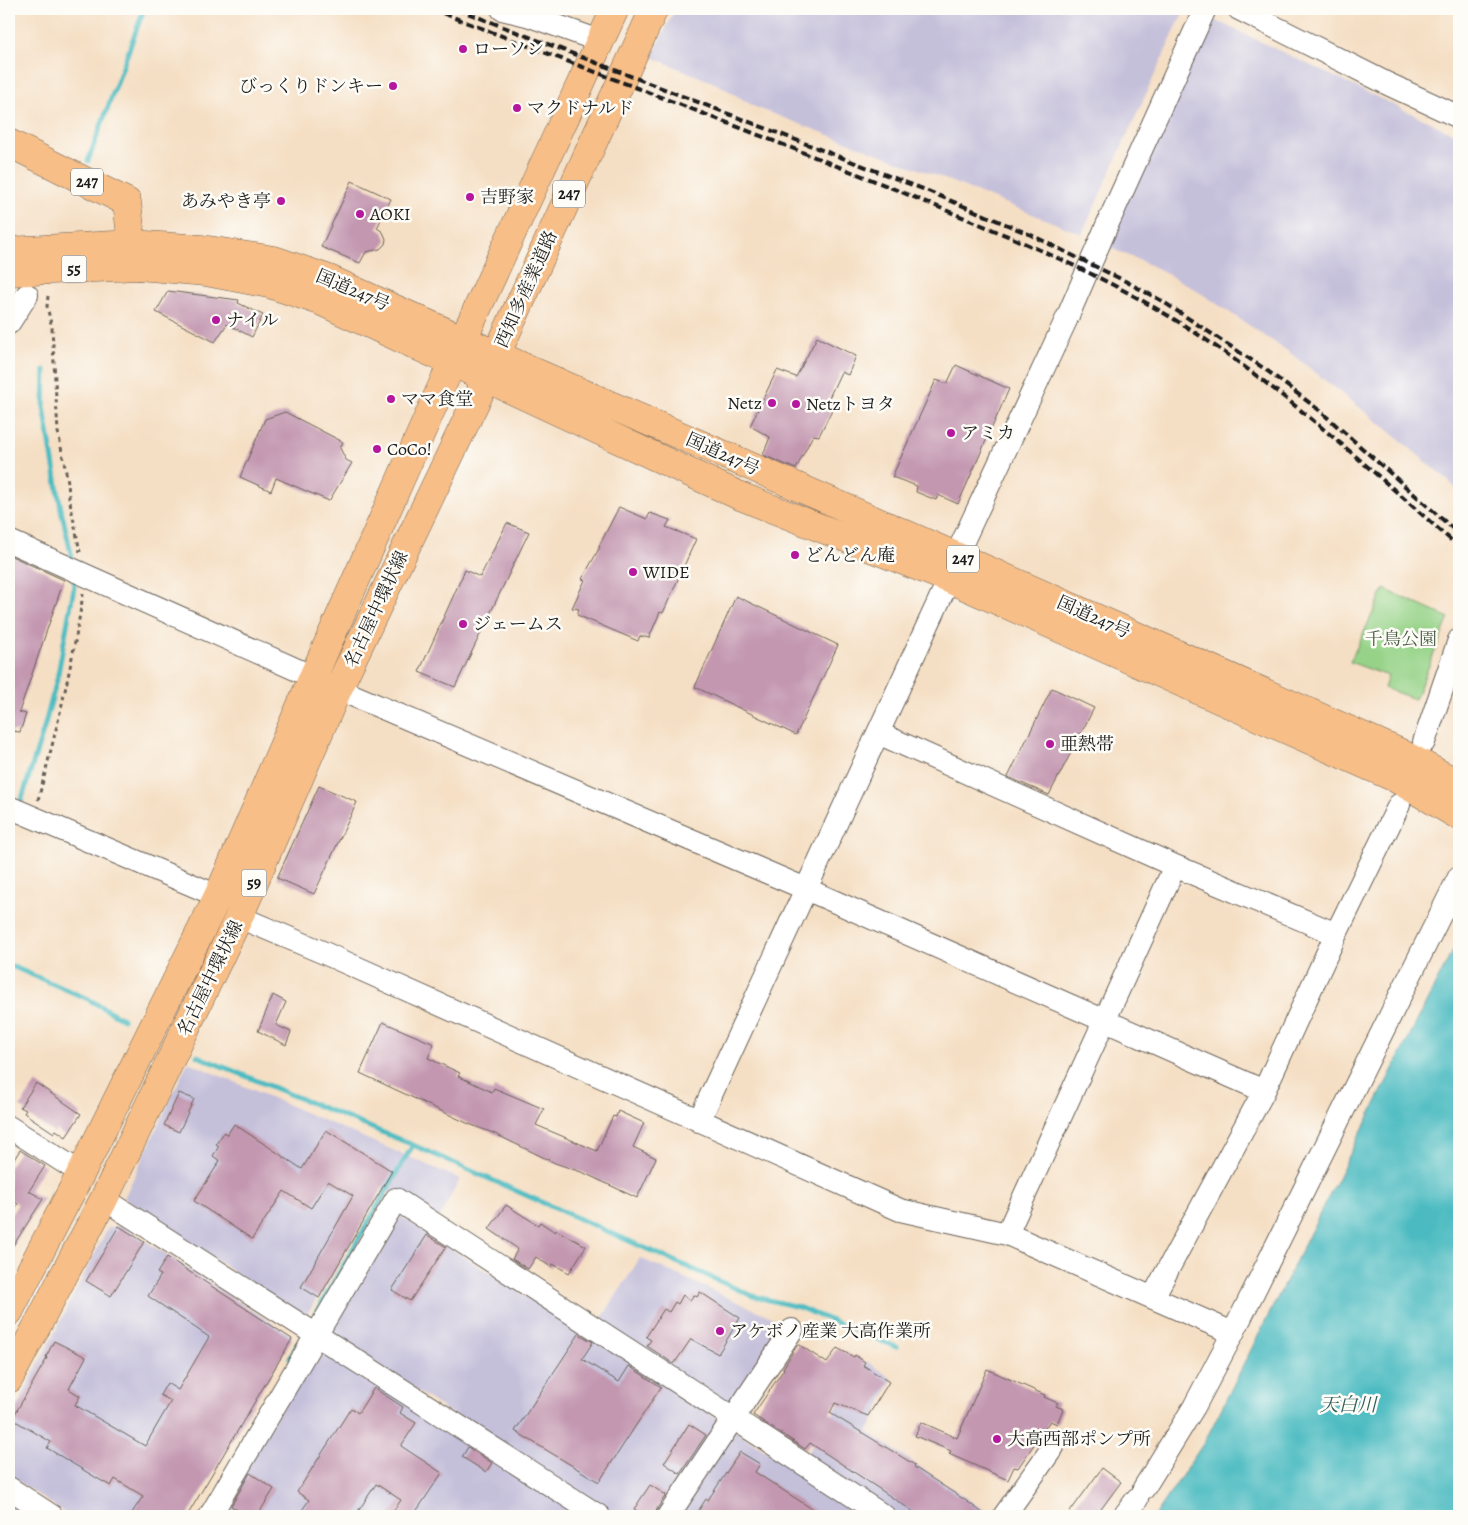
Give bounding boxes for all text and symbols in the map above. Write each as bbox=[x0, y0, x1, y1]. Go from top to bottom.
place label: ローソン bbox=[473, 37, 544, 61]
marker: ローソン bbox=[457, 43, 469, 55]
place label: びっくりドンキー bbox=[239, 74, 383, 98]
marker: びっくりドンキー bbox=[387, 80, 399, 92]
place label: マクドナルド bbox=[527, 96, 634, 120]
marker: マクドナルド bbox=[511, 102, 523, 114]
road number: 247 bbox=[71, 168, 103, 196]
road number: 247 bbox=[553, 180, 585, 208]
place label: 吉野家 bbox=[480, 185, 534, 209]
place label: あみやき亭 bbox=[181, 189, 271, 213]
marker: 吉野家 bbox=[464, 191, 476, 203]
marker: あみやき亭 bbox=[275, 195, 287, 207]
place label: AOKI bbox=[369, 202, 411, 226]
marker: AOKI bbox=[354, 208, 366, 220]
street label: 西知多産業道路 bbox=[489, 227, 563, 351]
road number: 55 bbox=[62, 255, 86, 282]
street label: 国道247号 bbox=[312, 264, 394, 316]
place label: ナイル bbox=[226, 308, 279, 332]
marker: ナイル bbox=[210, 314, 222, 326]
place label: ママ食堂 bbox=[401, 387, 473, 411]
place label: Netz bbox=[727, 391, 762, 415]
place label: Netzトヨタ bbox=[806, 392, 895, 416]
marker: ママ食堂 bbox=[385, 393, 397, 405]
marker: Netz bbox=[766, 397, 778, 409]
marker: Netzトヨタ bbox=[790, 398, 802, 410]
place label: アミカ bbox=[961, 421, 1015, 445]
street label: 国道247号 bbox=[682, 427, 764, 481]
marker: アミカ bbox=[945, 427, 957, 439]
place label: CoCo! bbox=[387, 437, 432, 461]
marker: CoCo! bbox=[371, 443, 383, 455]
place label: どんどん庵 bbox=[805, 543, 895, 567]
road number: 247 bbox=[947, 546, 979, 572]
street label: 名古屋中環状線 bbox=[338, 547, 414, 671]
marker: どんどん庵 bbox=[789, 549, 801, 561]
place label: WIDE bbox=[642, 560, 690, 584]
marker: WIDE bbox=[627, 566, 639, 578]
street label: 国道247号 bbox=[1053, 590, 1135, 644]
place label: ジェームス bbox=[473, 612, 563, 636]
marker: ジェームス bbox=[457, 618, 469, 630]
park label: 千鳥公園 bbox=[1365, 627, 1437, 651]
place label: 亜熱帯 bbox=[1060, 732, 1114, 756]
marker: 亜熱帯 bbox=[1044, 738, 1056, 750]
road number: 59 bbox=[242, 870, 266, 896]
street label: 名古屋中環状線 bbox=[172, 916, 248, 1040]
place label: アケボノ産業 大高作業所 bbox=[730, 1319, 931, 1343]
marker: アケボノ産業 大高作業所 bbox=[714, 1325, 726, 1337]
water label: 天白川 bbox=[1319, 1392, 1378, 1418]
place label: 大高西部ポンプ所 bbox=[1007, 1427, 1151, 1451]
marker: 大高西部ポンプ所 bbox=[991, 1433, 1003, 1445]

